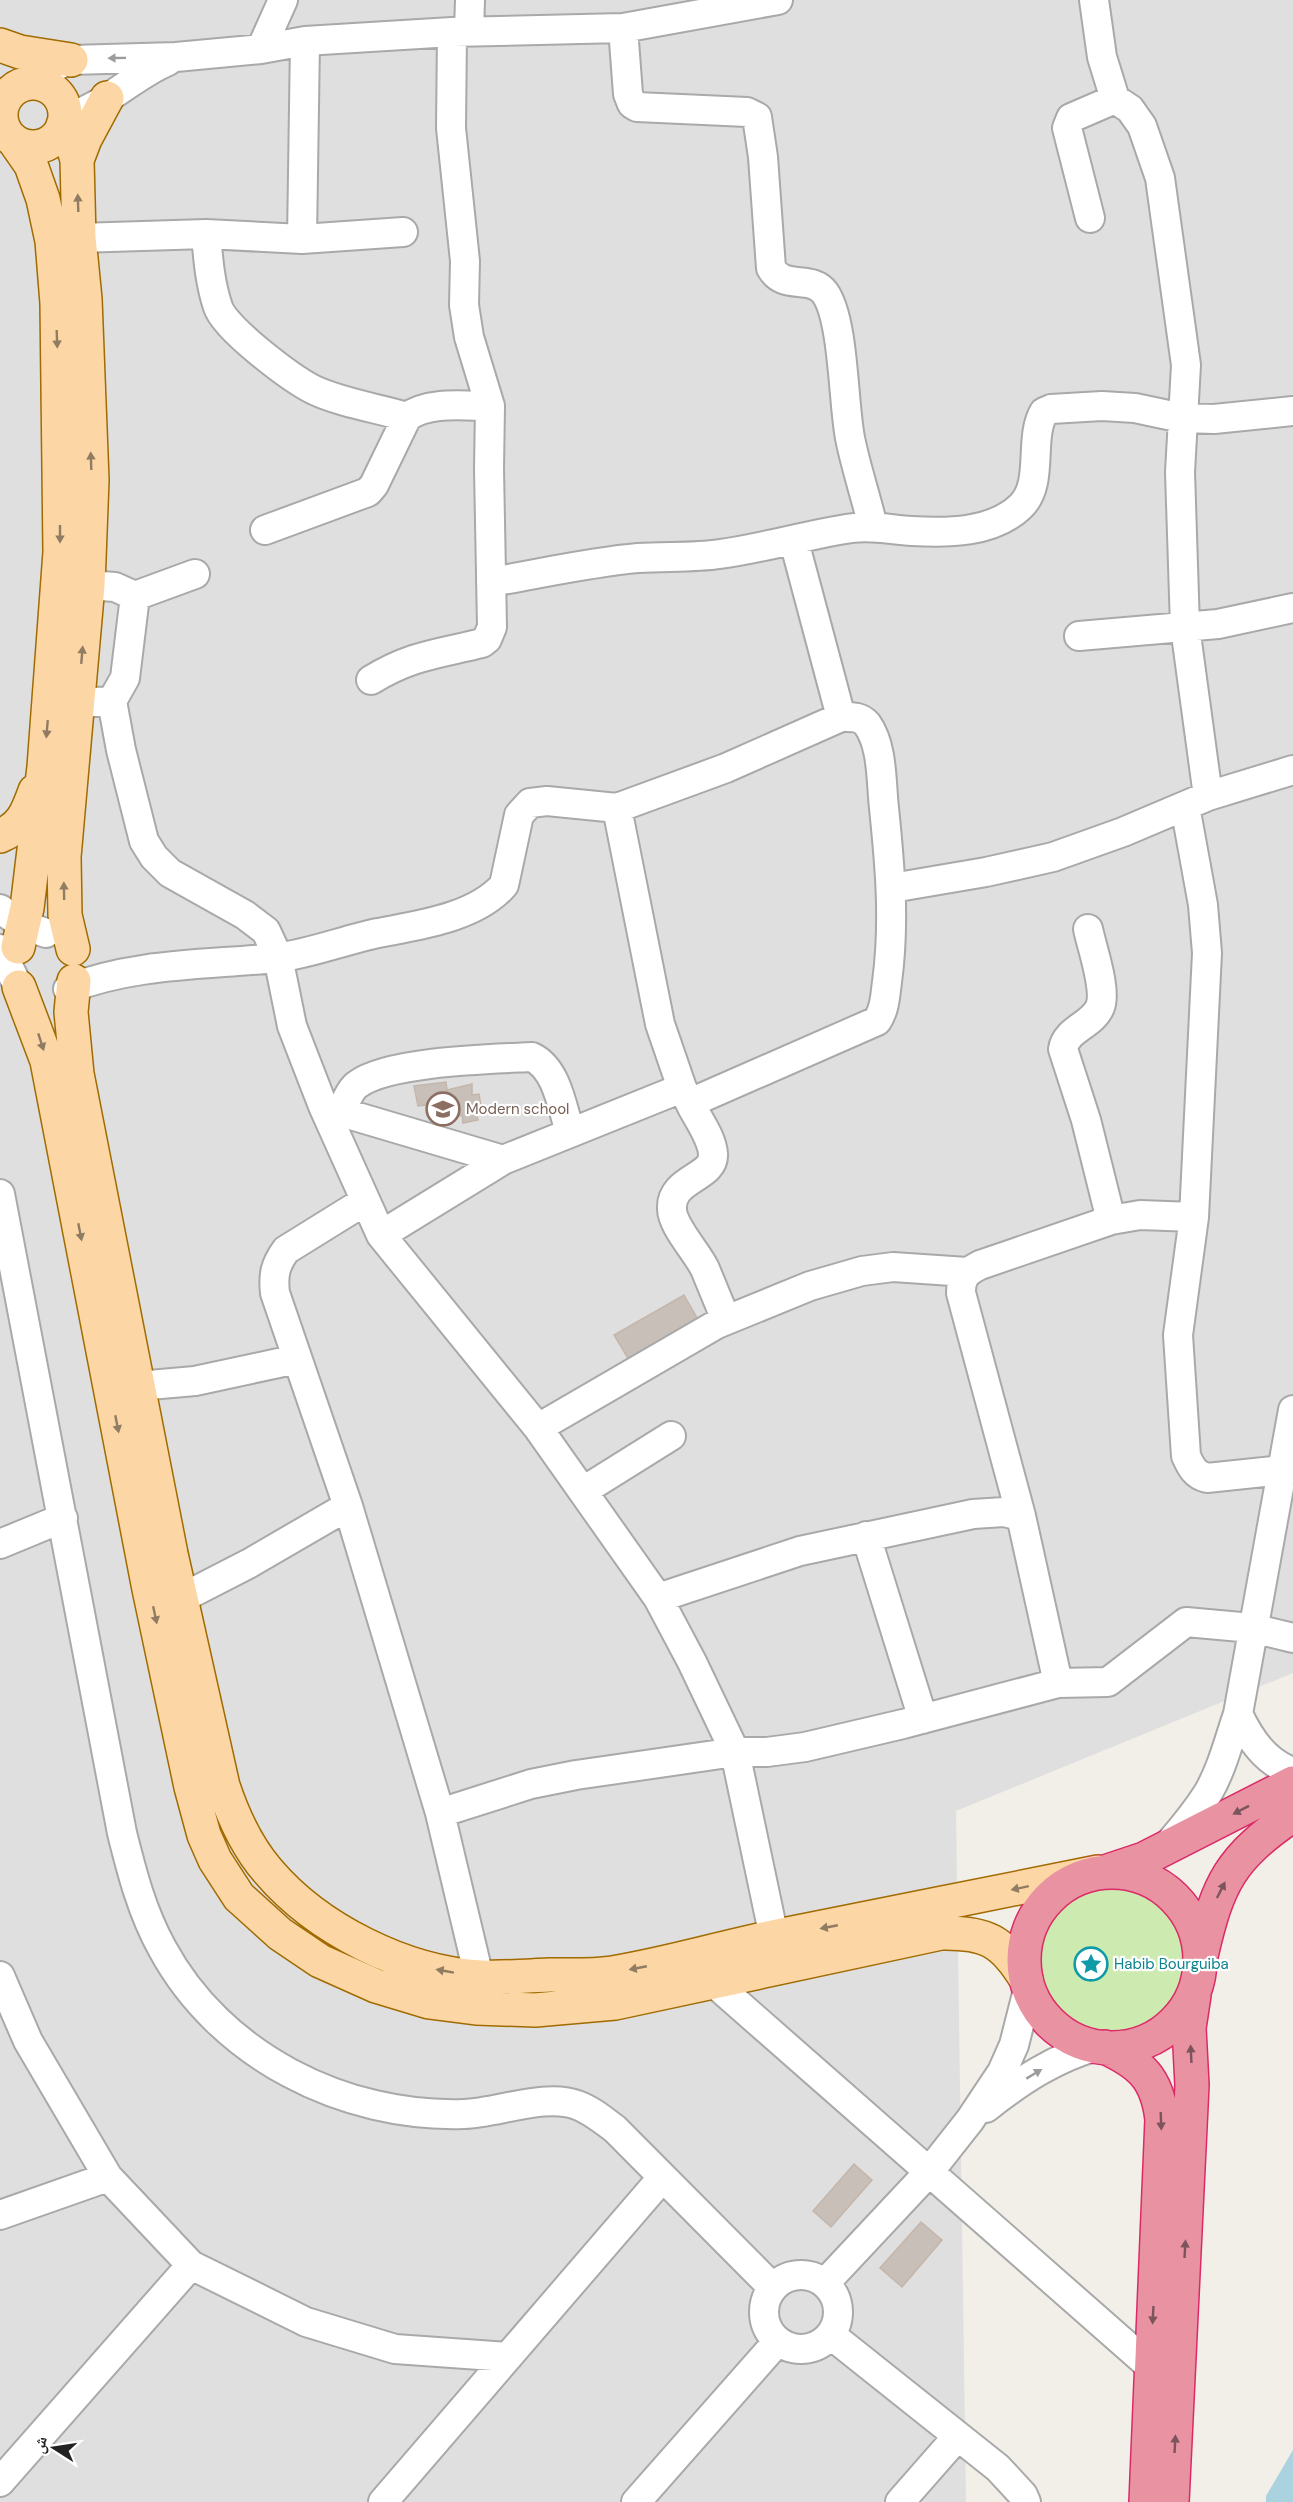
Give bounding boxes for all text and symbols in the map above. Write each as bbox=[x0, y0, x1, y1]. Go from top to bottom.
one-way arrow bbox=[108, 53, 127, 63]
one-way arrow bbox=[74, 193, 83, 212]
one-way arrow bbox=[53, 330, 62, 349]
one-way arrow bbox=[87, 451, 96, 470]
one-way arrow bbox=[55, 525, 65, 544]
one-way arrow bbox=[77, 646, 87, 665]
one-way arrow bbox=[42, 719, 52, 738]
one-way arrow bbox=[59, 882, 69, 901]
one-way arrow bbox=[36, 1033, 46, 1051]
school or university icon: Modern school bbox=[425, 1091, 461, 1127]
place label: Modern school bbox=[466, 1099, 569, 1119]
one-way arrow bbox=[76, 1223, 85, 1242]
one-way arrow bbox=[113, 1415, 122, 1434]
one-way arrow bbox=[151, 1606, 160, 1625]
one-way arrow bbox=[1232, 1805, 1249, 1814]
one-way arrow bbox=[1215, 1881, 1225, 1899]
one-way arrow bbox=[1010, 1884, 1029, 1893]
one-way arrow bbox=[819, 1923, 838, 1932]
place icon: Habib Bourguiba bbox=[1073, 1946, 1109, 1982]
place label: Habib Bourguiba bbox=[1114, 1954, 1229, 1974]
one-way arrow bbox=[629, 1964, 648, 1973]
one-way arrow bbox=[435, 1966, 454, 1975]
one-way arrow bbox=[1186, 2045, 1195, 2064]
one-way arrow bbox=[1026, 2069, 1042, 2080]
one-way arrow bbox=[1157, 2111, 1166, 2130]
one-way arrow bbox=[1180, 2239, 1189, 2258]
one-way arrow bbox=[1148, 2306, 1157, 2325]
north arrow bbox=[24, 2418, 84, 2478]
text: ش bbox=[28, 2434, 52, 2455]
one-way arrow bbox=[1171, 2434, 1180, 2453]

